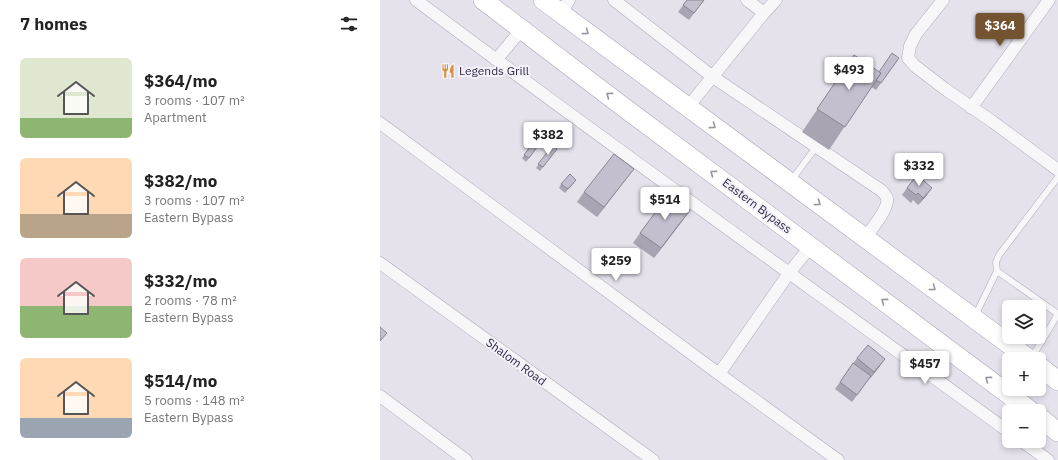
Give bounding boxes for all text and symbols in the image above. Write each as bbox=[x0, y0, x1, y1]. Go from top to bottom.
text: 7 homes bbox=[20, 13, 87, 35]
icon: filters bbox=[338, 13, 360, 35]
pin: $364 bbox=[976, 13, 1024, 47]
text: $364 bbox=[984, 17, 1016, 34]
one-way arrow bbox=[581, 27, 588, 34]
pin: $493 bbox=[825, 57, 873, 91]
text: $493 bbox=[833, 61, 865, 78]
restaurant icon: Legends Grill bbox=[440, 63, 456, 79]
place label: Legends Grill bbox=[459, 63, 529, 78]
text: $364/mo bbox=[144, 70, 217, 92]
icon: home bbox=[52, 74, 100, 122]
text: 3 rooms · 107 m² bbox=[144, 92, 245, 109]
one-way arrow bbox=[606, 93, 613, 100]
text: Apartment bbox=[144, 109, 207, 126]
one-way arrow bbox=[708, 121, 715, 128]
pin: $382 bbox=[524, 122, 572, 156]
text: $382 bbox=[532, 126, 564, 143]
pin: $332 bbox=[895, 153, 943, 187]
text: $332 bbox=[903, 157, 935, 174]
text: $382/mo bbox=[144, 170, 217, 192]
one-way arrow bbox=[710, 171, 717, 178]
icon: home bbox=[52, 174, 100, 222]
street label: Eastern Bypass bbox=[720, 175, 795, 237]
pin: $514 bbox=[641, 187, 689, 221]
text: $514 bbox=[649, 191, 681, 208]
text: 3 rooms · 107 m² bbox=[144, 192, 245, 209]
one-way arrow bbox=[813, 198, 820, 205]
text: Eastern Bypass bbox=[144, 209, 234, 226]
pin: $259 bbox=[592, 248, 640, 282]
text: $259 bbox=[600, 252, 632, 269]
text: $332/mo bbox=[144, 270, 217, 292]
icon: home bbox=[52, 274, 100, 322]
one-way arrow bbox=[929, 283, 936, 290]
text: 2 rooms · 78 m² bbox=[144, 292, 237, 309]
one-way arrow bbox=[882, 299, 889, 306]
map controls bbox=[1002, 300, 1046, 448]
button: layers bbox=[1002, 300, 1046, 344]
text: Eastern Bypass bbox=[144, 309, 234, 326]
street label: Shalom Road bbox=[483, 335, 549, 389]
pin: $457 bbox=[901, 351, 949, 385]
button: + bbox=[1002, 352, 1046, 396]
text: $457 bbox=[909, 355, 941, 372]
text: $514/mo bbox=[144, 370, 217, 392]
icon: home bbox=[52, 374, 100, 422]
one-way arrow bbox=[986, 377, 993, 384]
text: 5 rooms · 148 m² bbox=[144, 392, 245, 409]
button: − bbox=[1002, 404, 1046, 448]
text: Eastern Bypass bbox=[144, 409, 234, 426]

